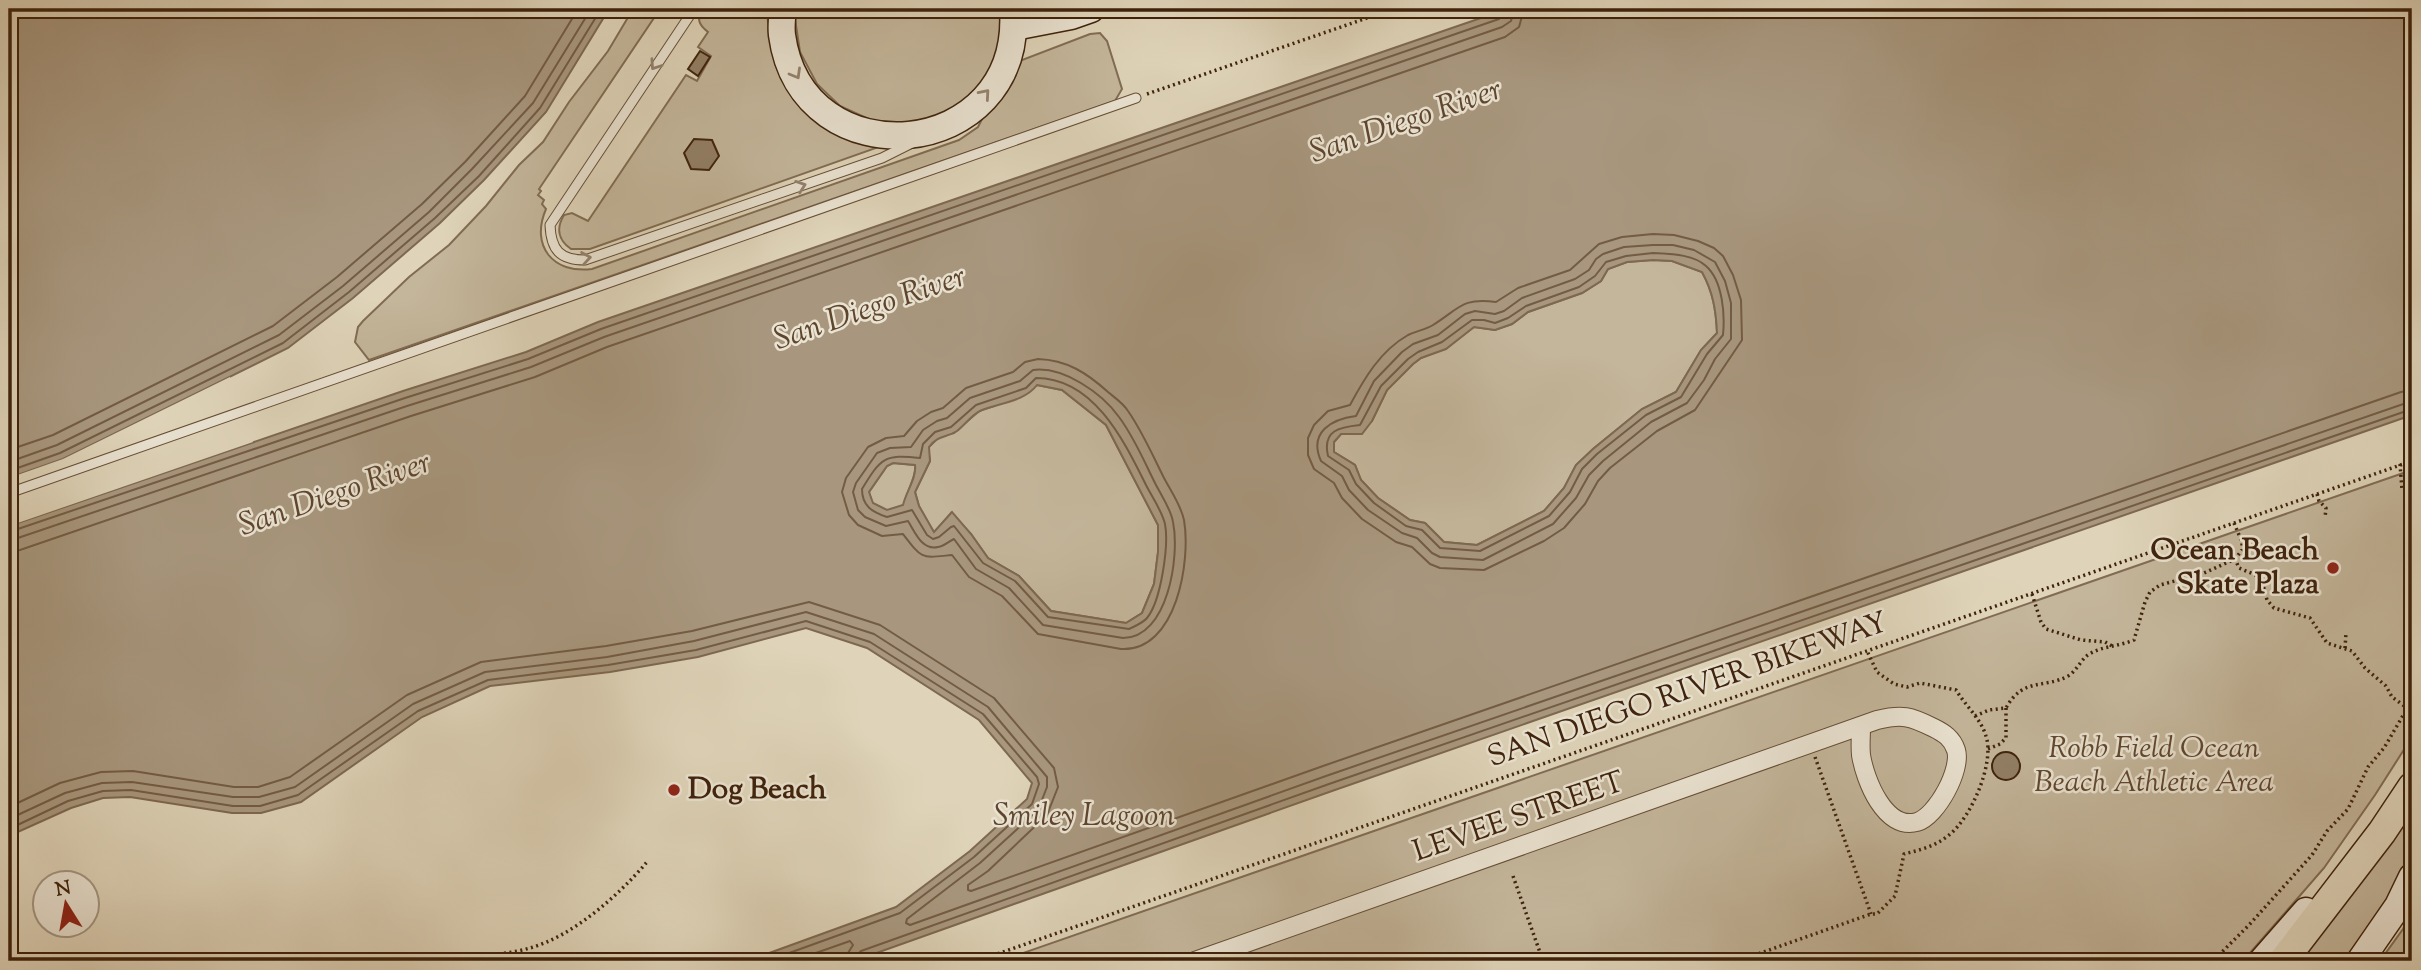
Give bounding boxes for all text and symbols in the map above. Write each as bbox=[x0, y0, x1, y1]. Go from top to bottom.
one-way arrow bbox=[651, 57, 664, 70]
one-way arrow bbox=[788, 67, 801, 80]
water label: San Diego River bbox=[1304, 68, 1508, 176]
one-way arrow bbox=[977, 90, 989, 103]
one-way arrow bbox=[794, 180, 806, 194]
one-way arrow bbox=[580, 251, 591, 266]
water label: San Diego River bbox=[768, 255, 972, 363]
water label: San Diego River bbox=[233, 441, 437, 549]
place label: Ocean Beach Skate Plaza bbox=[2151, 530, 2319, 607]
marker: Ocean Beach Skate Plaza bbox=[2325, 560, 2341, 576]
street label: SAN DIEGO RIVER BIKEWAY bbox=[1482, 602, 1894, 780]
park label: Robb Field Ocean Beach Athletic Area bbox=[2034, 728, 2274, 805]
street label: LEVEE STREET bbox=[1408, 762, 1630, 874]
place label: Dog Beach bbox=[688, 769, 827, 812]
marker: Dog Beach bbox=[666, 782, 682, 798]
water label: Smiley Lagoon bbox=[993, 794, 1175, 840]
north arrow bbox=[32, 869, 102, 939]
text: N bbox=[53, 875, 73, 904]

